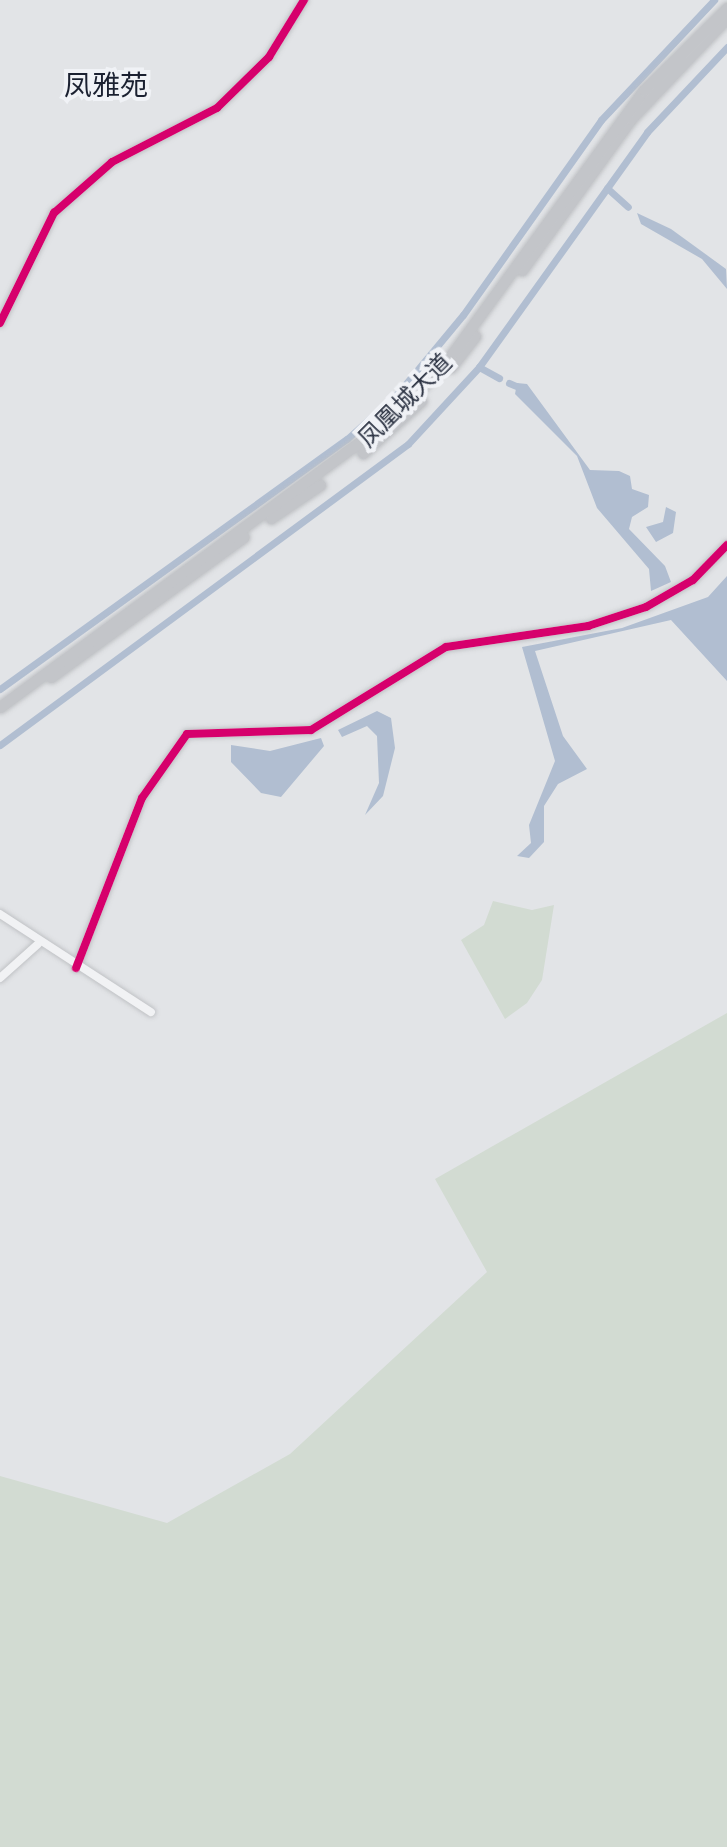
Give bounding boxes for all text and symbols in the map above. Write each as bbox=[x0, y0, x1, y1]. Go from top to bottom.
district label: 凤雅苑 bbox=[64, 69, 148, 103]
street label: 凤凰城大道 bbox=[352, 347, 458, 453]

